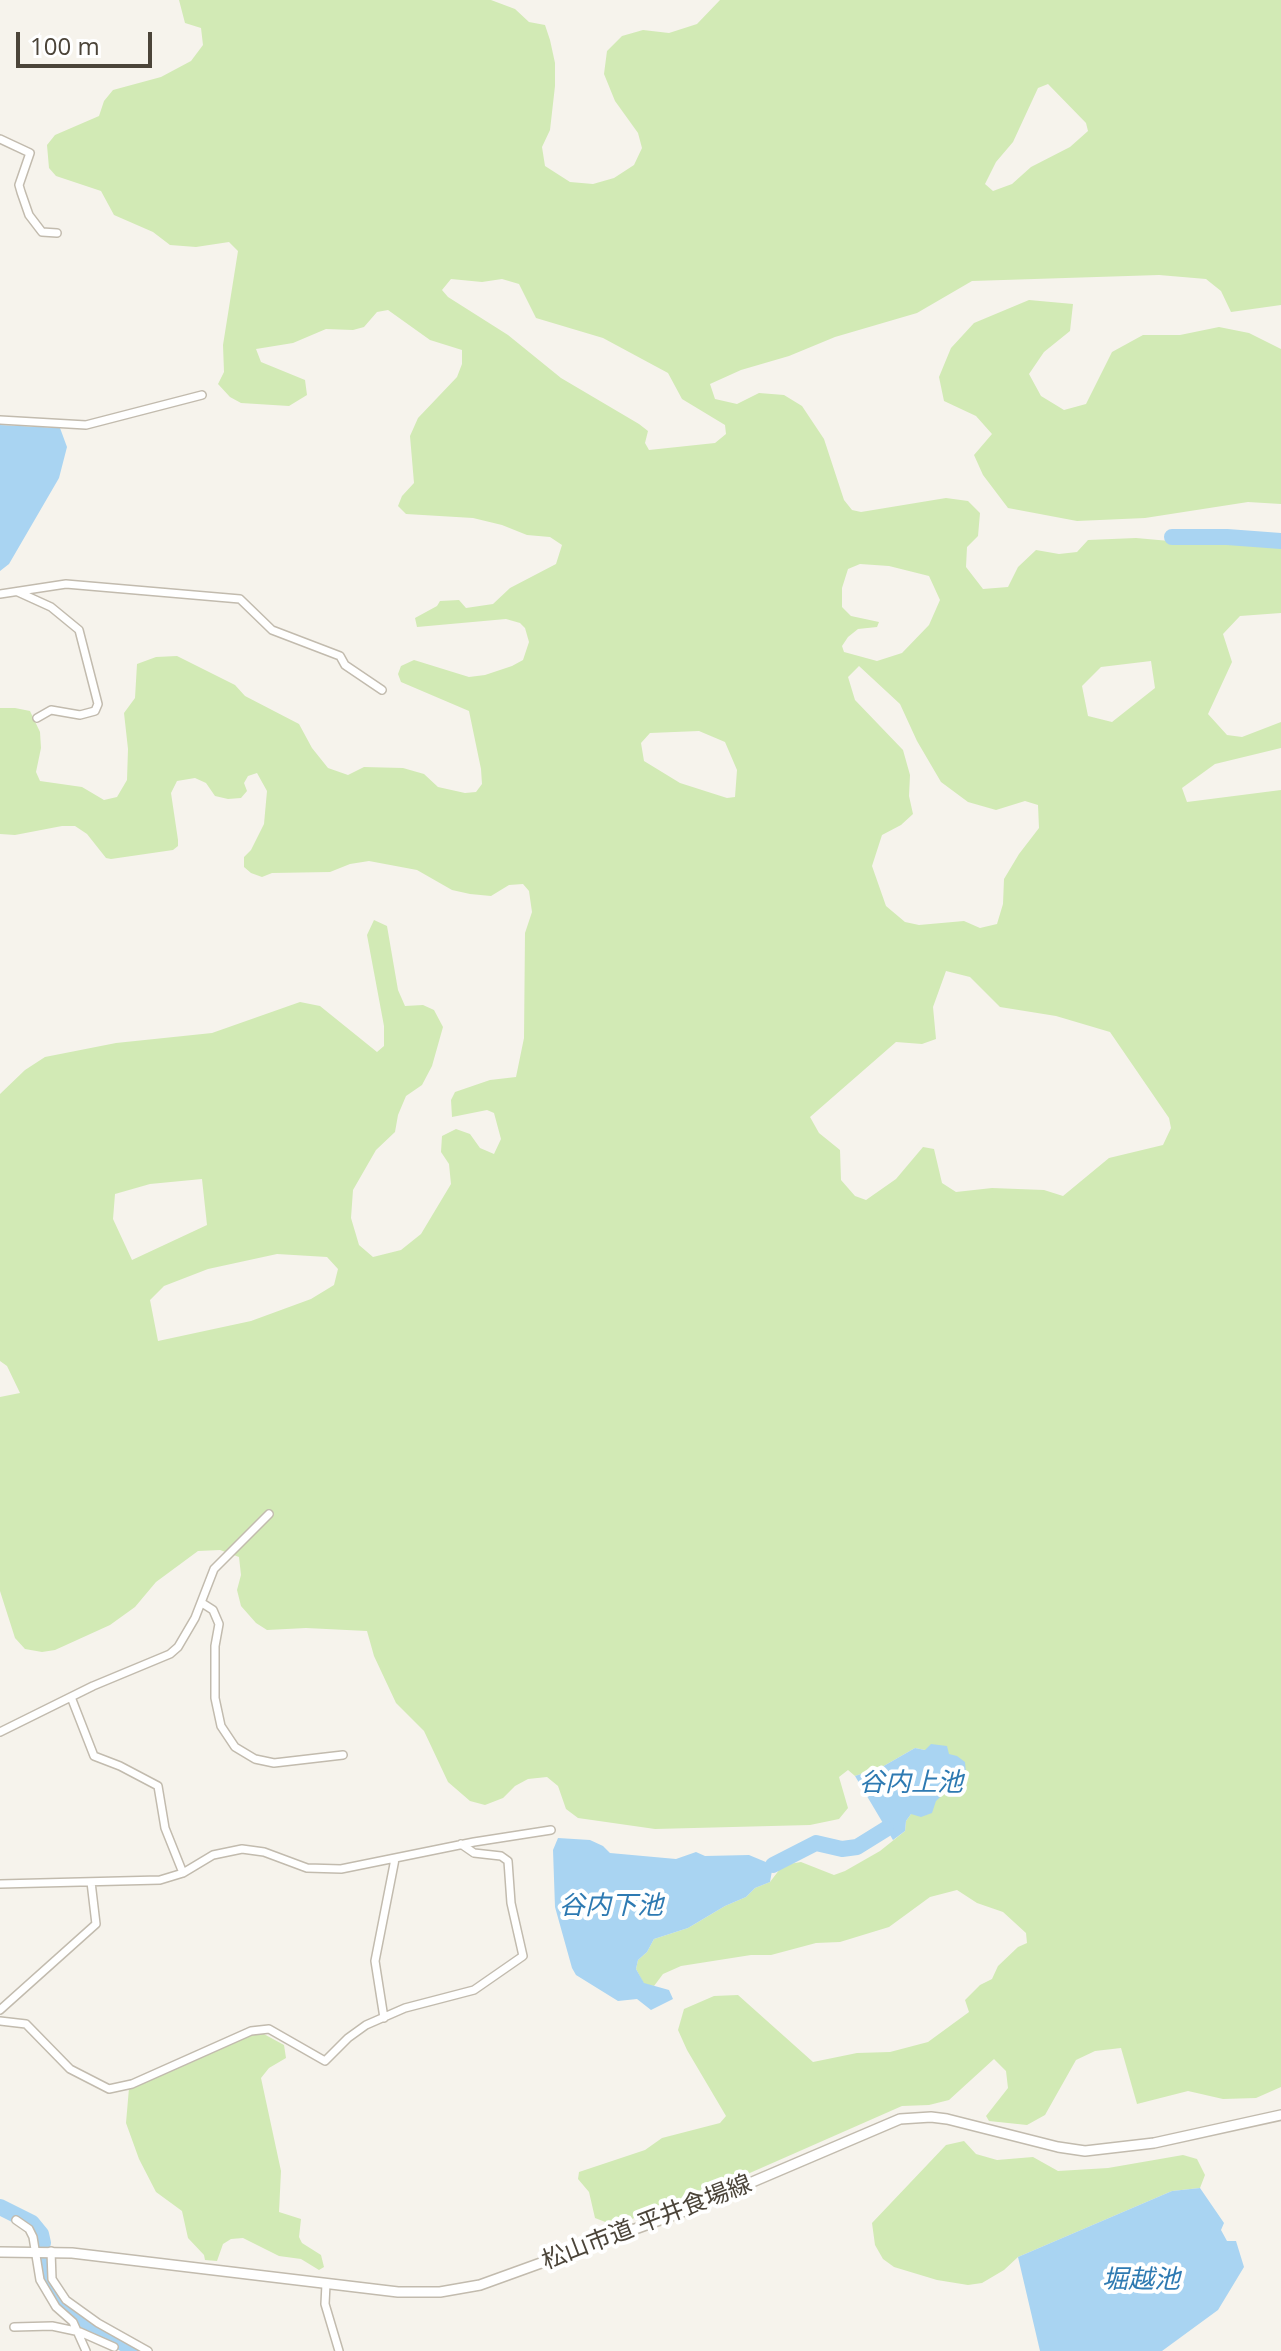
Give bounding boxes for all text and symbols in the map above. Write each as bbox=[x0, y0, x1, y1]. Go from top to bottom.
scale bar bbox=[20, 16, 156, 66]
text: 100 m bbox=[30, 29, 100, 62]
water label: 谷内上池 bbox=[859, 1768, 963, 1800]
water label: 谷内下池 bbox=[559, 1891, 663, 1923]
street label: 松山市道 平井食場線 bbox=[538, 2170, 756, 2276]
water label: 堀越池 bbox=[1102, 2265, 1180, 2297]

